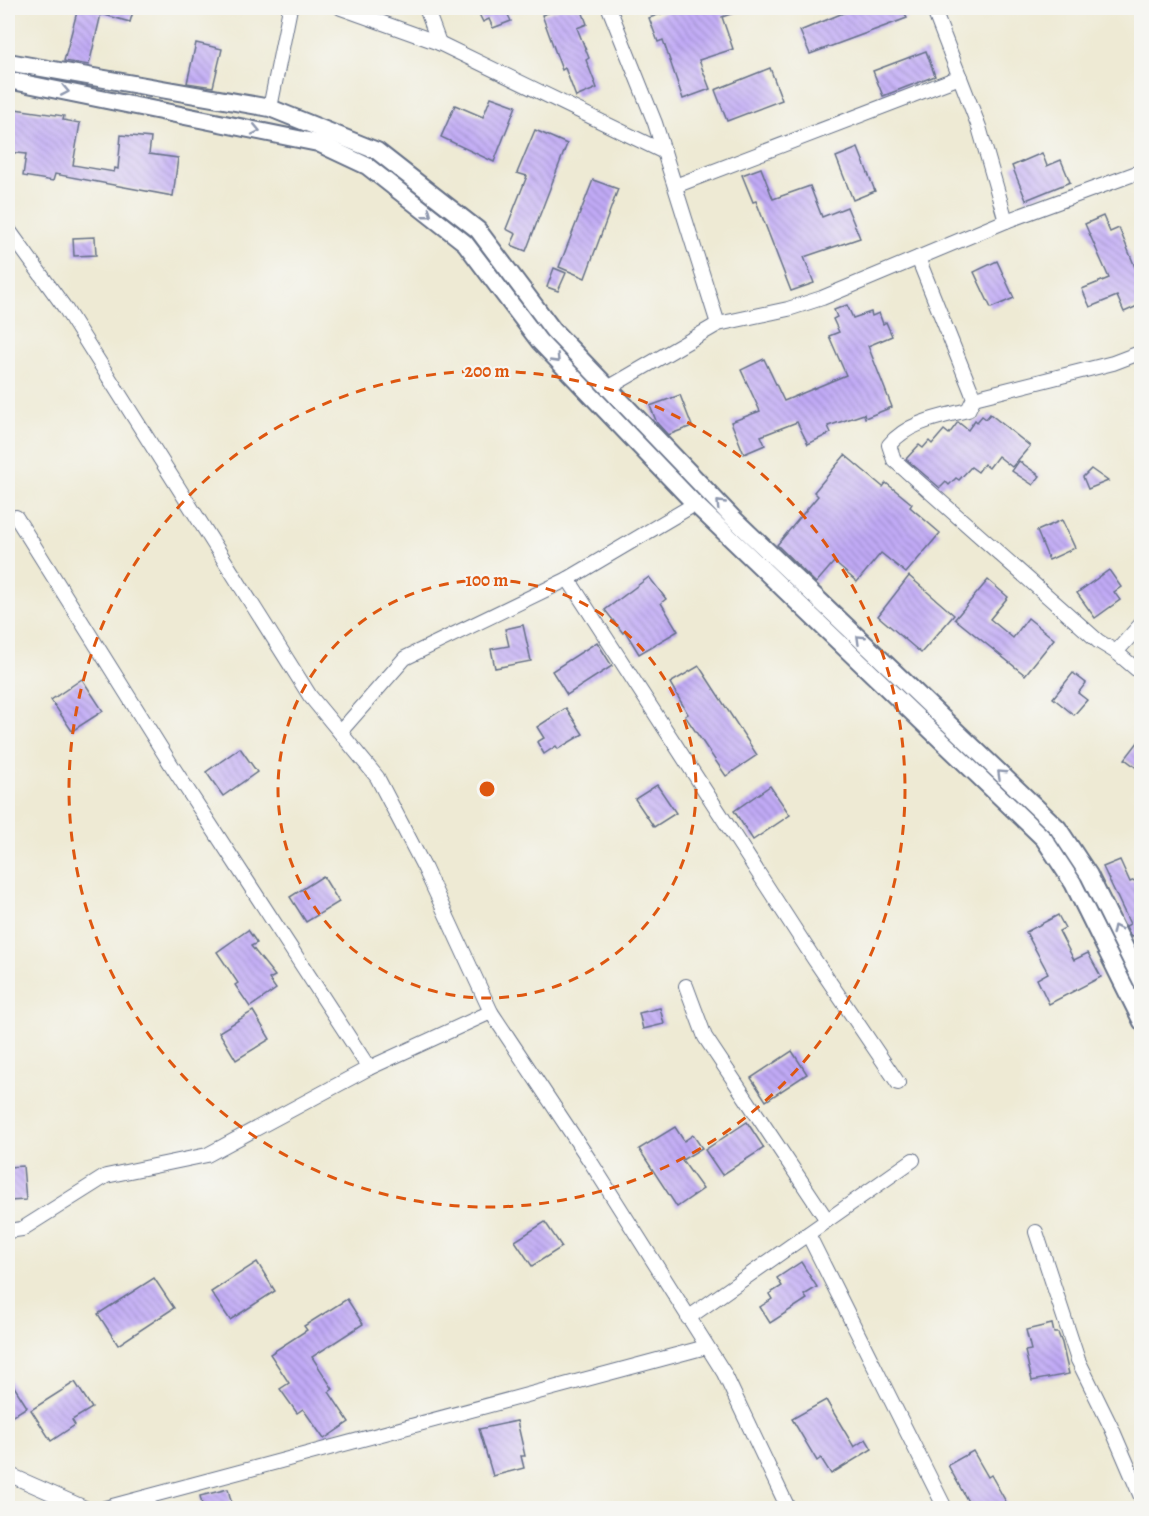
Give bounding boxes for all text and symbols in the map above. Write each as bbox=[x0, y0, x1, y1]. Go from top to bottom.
one-way arrow bbox=[60, 84, 70, 97]
one-way arrow bbox=[251, 123, 261, 136]
one-way arrow bbox=[421, 206, 432, 217]
one-way arrow bbox=[549, 352, 560, 363]
text: 200 m bbox=[464, 359, 510, 383]
one-way arrow bbox=[716, 500, 727, 511]
text: 100 m bbox=[466, 568, 508, 592]
one-way arrow bbox=[857, 636, 868, 647]
one-way arrow bbox=[998, 770, 1008, 781]
centre of rings bbox=[477, 779, 497, 799]
one-way arrow bbox=[1111, 925, 1123, 936]

